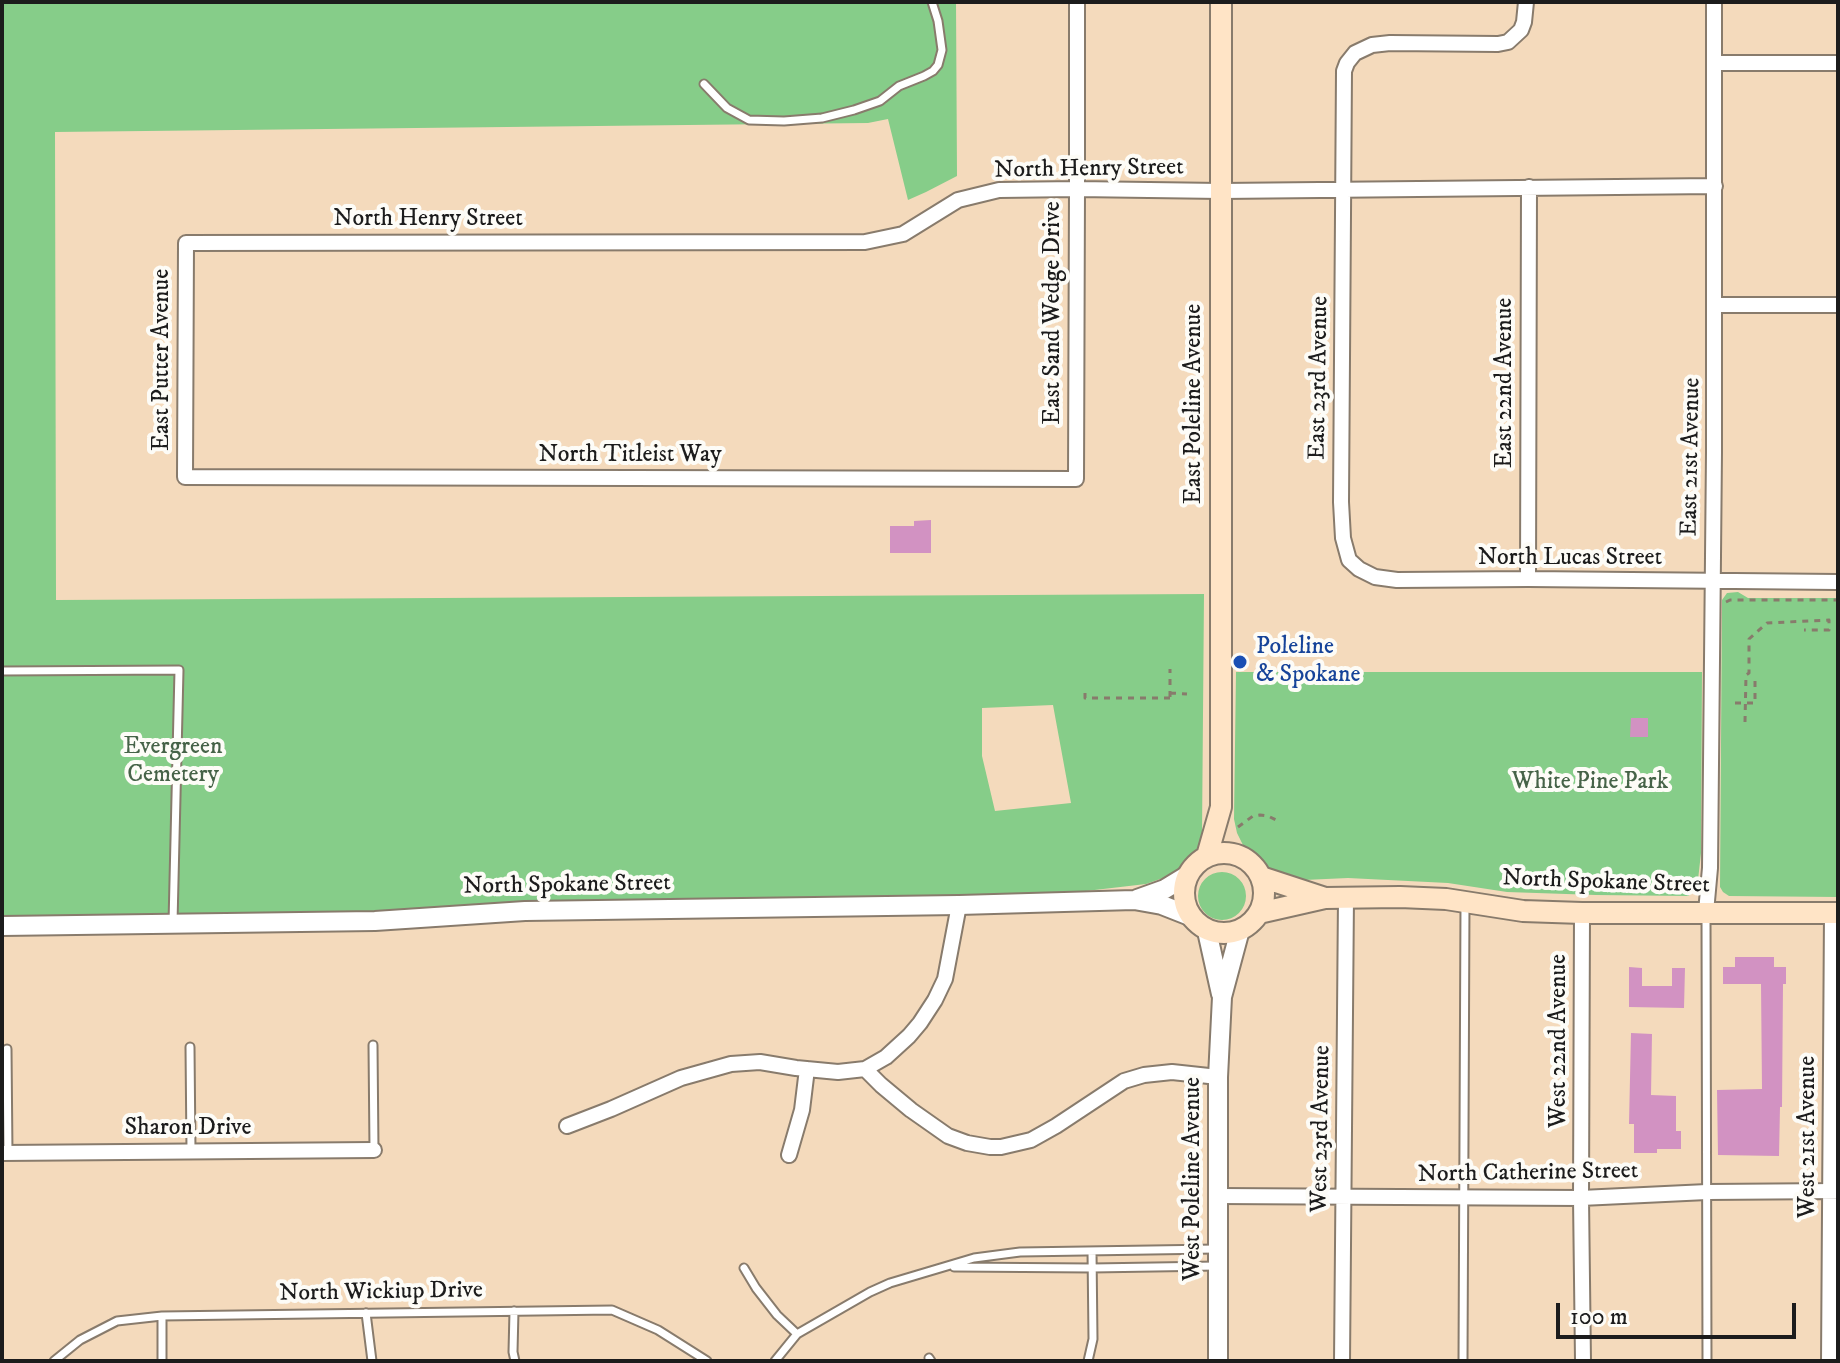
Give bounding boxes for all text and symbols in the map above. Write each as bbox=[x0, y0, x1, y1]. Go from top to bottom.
street label: North Henry Street bbox=[994, 154, 1184, 186]
street label: East Sand Wedge Drive bbox=[1040, 201, 1068, 425]
street label: North Henry Street bbox=[333, 206, 523, 234]
street label: East Putter Avenue bbox=[149, 269, 177, 451]
street label: East 23rd Avenue bbox=[1304, 296, 1336, 460]
street label: East 22nd Avenue bbox=[1492, 298, 1520, 468]
street label: East Poleline Avenue bbox=[1181, 304, 1209, 504]
street label: East 21st Avenue bbox=[1676, 377, 1708, 537]
street label: North Titleist Way bbox=[538, 442, 722, 470]
street label: North Lucas Street bbox=[1478, 545, 1662, 573]
place label: Poleline & Spokane bbox=[1256, 634, 1360, 690]
marker: Poleline & Spokane bbox=[1231, 653, 1249, 671]
park label: Evergreen Cemetery bbox=[124, 734, 222, 790]
park label: White Pine Park bbox=[1512, 769, 1668, 797]
street label: North Spokane Street bbox=[1502, 865, 1710, 901]
street label: North Spokane Street bbox=[463, 870, 671, 902]
street label: West 22nd Avenue bbox=[1546, 954, 1574, 1128]
street label: West 23rd Avenue bbox=[1306, 1045, 1338, 1213]
street label: West 21st Avenue bbox=[1795, 1056, 1823, 1218]
street label: West Poleline Avenue bbox=[1180, 1077, 1208, 1281]
street label: Sharon Drive bbox=[124, 1115, 252, 1143]
street label: North Catherine Street bbox=[1417, 1158, 1639, 1190]
street label: North Wickiup Drive bbox=[279, 1277, 483, 1309]
scale bar bbox=[1560, 1287, 1800, 1337]
text: 100 m bbox=[1570, 1302, 1628, 1332]

